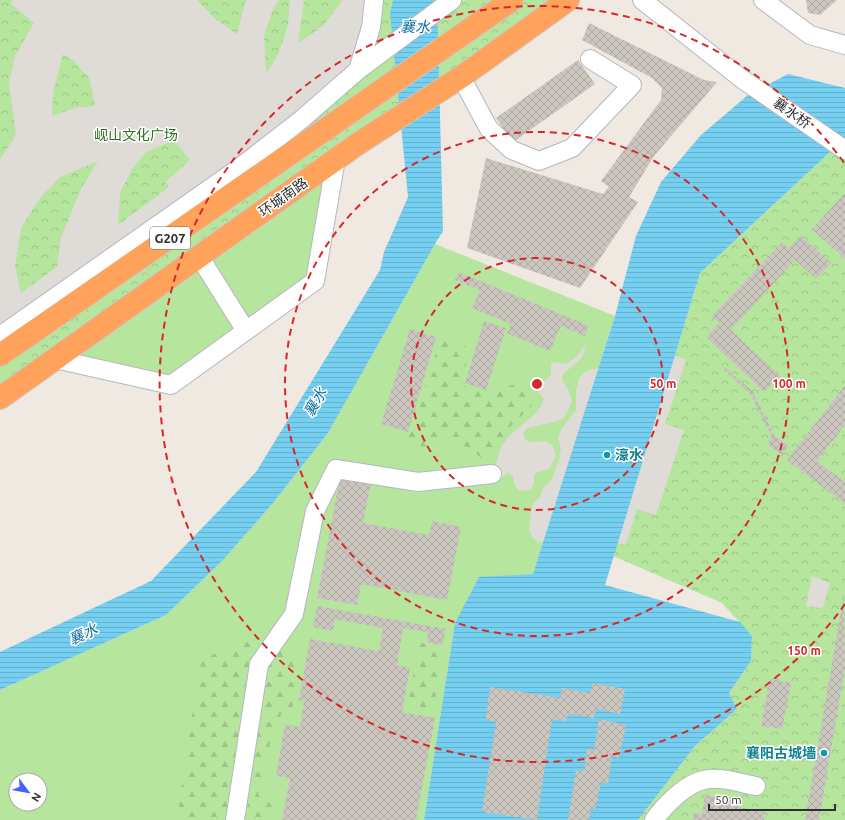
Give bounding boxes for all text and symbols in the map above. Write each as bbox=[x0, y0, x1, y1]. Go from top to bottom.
water label: 襄水 bbox=[400, 18, 431, 35]
street label: 襄水桥 bbox=[770, 94, 814, 132]
park label: 岘山文化广场 bbox=[94, 127, 178, 143]
street label: 环城南路 bbox=[255, 174, 311, 220]
road number: G207 bbox=[150, 227, 190, 249]
centre of rings bbox=[530, 377, 544, 391]
text: 50 m bbox=[650, 377, 676, 390]
text: 100 m bbox=[772, 377, 806, 390]
water label: 襄水 bbox=[300, 384, 330, 419]
place label: 濠水 bbox=[615, 447, 643, 463]
marker: 濠水 bbox=[602, 450, 612, 460]
water label: 襄水 bbox=[66, 620, 101, 648]
text: 150 m bbox=[787, 644, 821, 657]
place label: 襄阳古城墙 bbox=[746, 745, 816, 761]
marker: 襄阳古城墙 bbox=[819, 748, 829, 758]
north arrow bbox=[8, 772, 48, 812]
scale bar bbox=[709, 786, 835, 812]
text: N bbox=[29, 791, 44, 804]
text: 50 m bbox=[715, 793, 742, 806]

